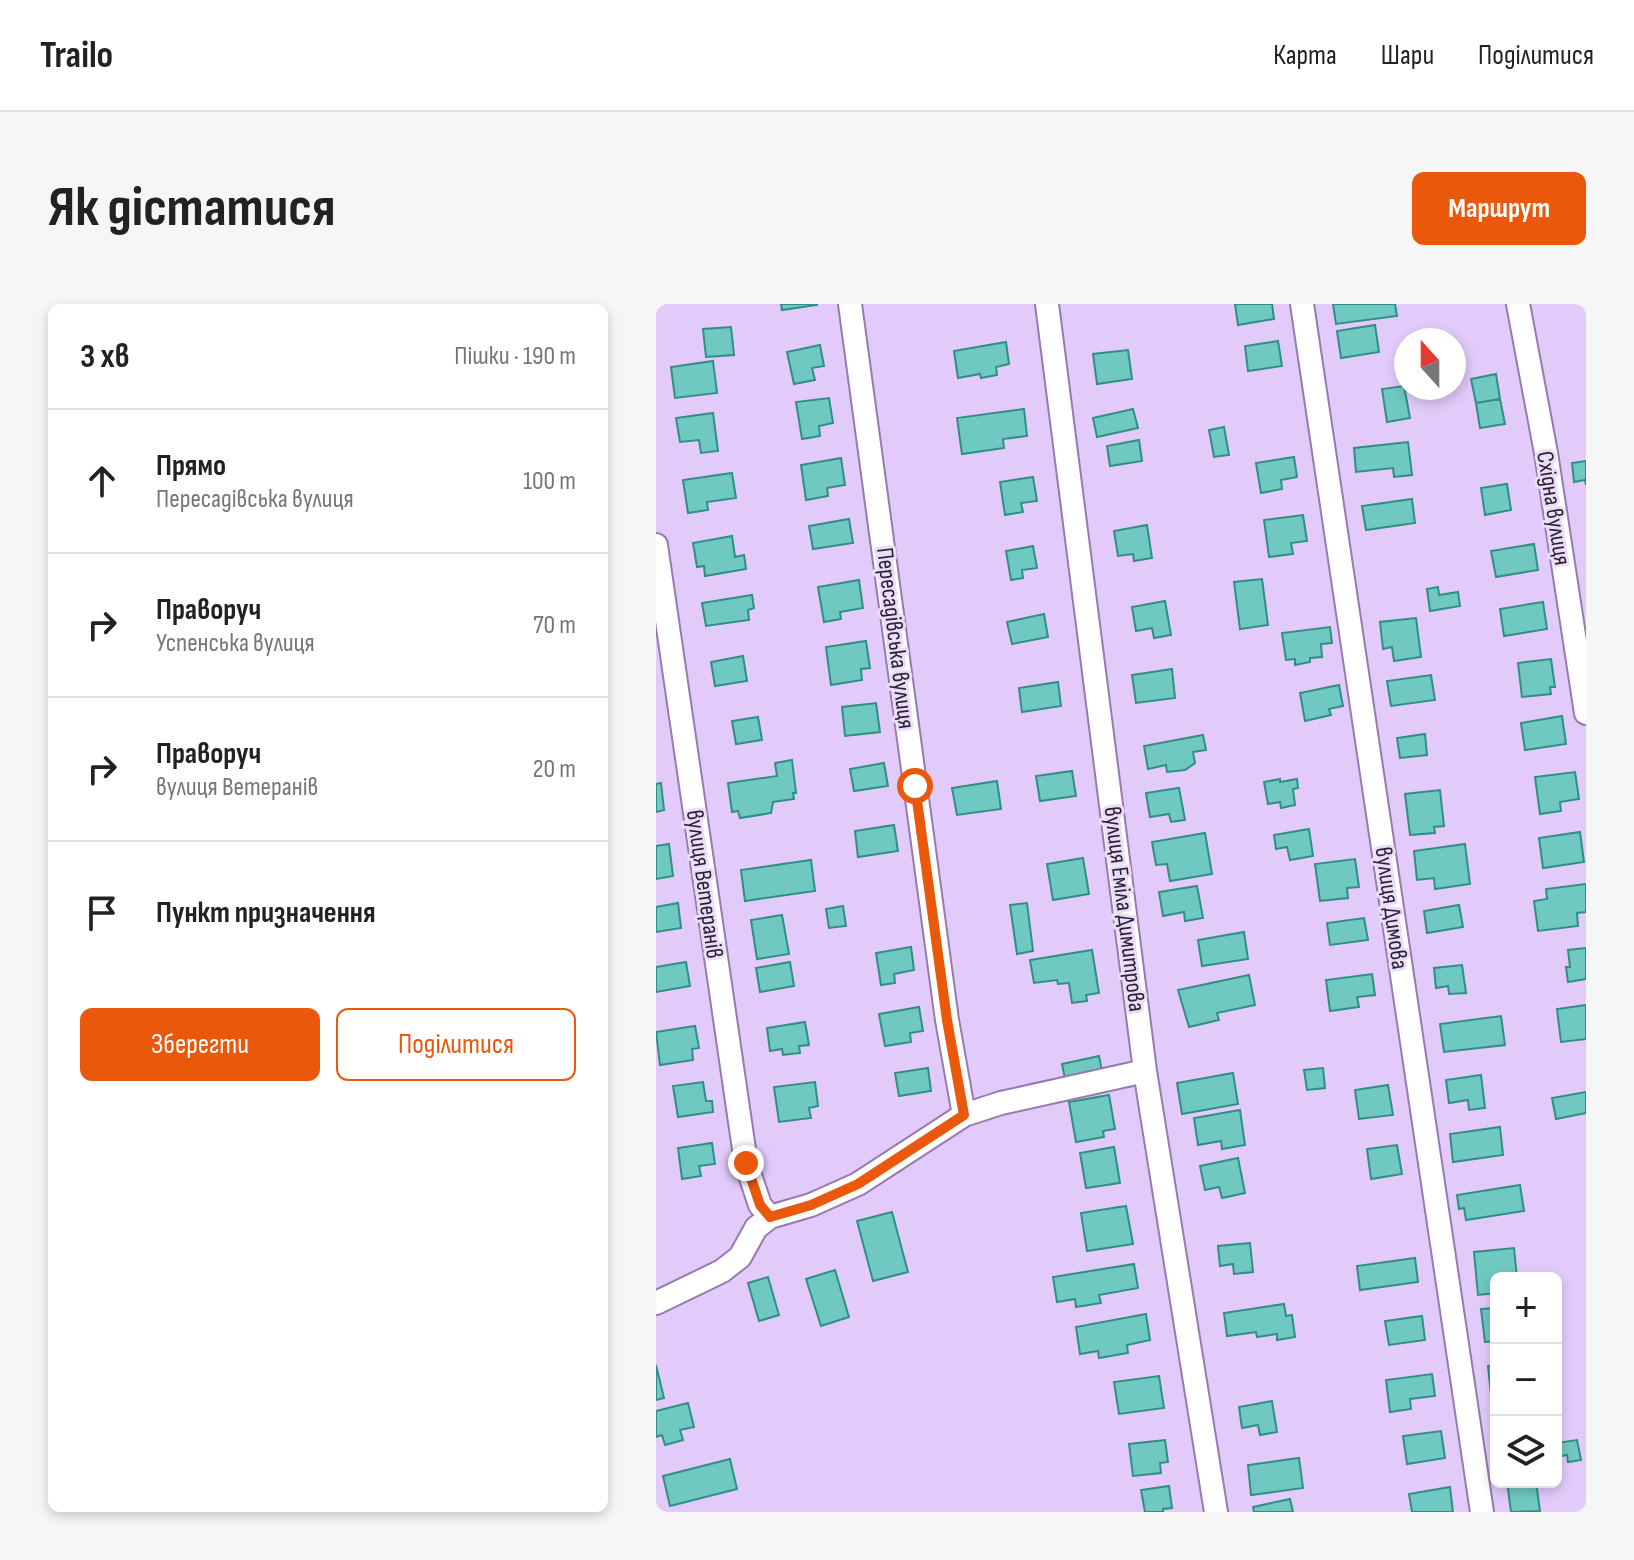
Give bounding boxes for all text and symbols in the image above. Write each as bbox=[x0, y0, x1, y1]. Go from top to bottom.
text: Trailo bbox=[40, 33, 113, 78]
text: Карта bbox=[1273, 39, 1337, 72]
text: Шари bbox=[1381, 39, 1434, 72]
text: Поділитися bbox=[1478, 39, 1594, 72]
button: Маршрут bbox=[1412, 172, 1586, 245]
text: Як дістатися bbox=[48, 175, 336, 242]
north arrow bbox=[1394, 328, 1466, 400]
text: 3 хв bbox=[80, 336, 130, 377]
text: Пішки · 190 m bbox=[454, 341, 576, 372]
text: Прямо bbox=[156, 448, 226, 484]
street label: Східна вулиця bbox=[1530, 449, 1577, 567]
icon: ahead bbox=[80, 459, 124, 503]
text: 100 m bbox=[523, 466, 576, 497]
text: Пересадівська вулиця bbox=[156, 484, 354, 515]
street label: Пересадівська вулиця bbox=[870, 546, 921, 730]
text: Праворуч bbox=[156, 592, 261, 628]
icon: right bbox=[80, 603, 124, 647]
text: 70 m bbox=[533, 610, 576, 641]
text: Успенська вулиця bbox=[156, 628, 315, 659]
text: Праворуч bbox=[156, 736, 261, 772]
icon: right bbox=[80, 747, 124, 791]
text: 20 m bbox=[533, 754, 576, 785]
route start bbox=[897, 768, 933, 804]
text: вулиця Ветеранів bbox=[156, 772, 318, 803]
street label: вулиця Еміла Димитрова bbox=[1098, 805, 1151, 1013]
street label: вулиця Ветеранів bbox=[680, 808, 729, 960]
street label: вулиця Димова bbox=[1369, 845, 1414, 971]
icon: arrive bbox=[80, 891, 124, 935]
text: Пункт призначення bbox=[156, 895, 376, 931]
button: Зберегти bbox=[80, 1008, 320, 1081]
button: Поділитися bbox=[336, 1008, 576, 1081]
route end bbox=[728, 1145, 764, 1181]
map controls bbox=[1490, 1272, 1562, 1488]
button: + bbox=[1490, 1272, 1562, 1344]
button: − bbox=[1490, 1344, 1562, 1416]
button: layers bbox=[1490, 1416, 1562, 1488]

